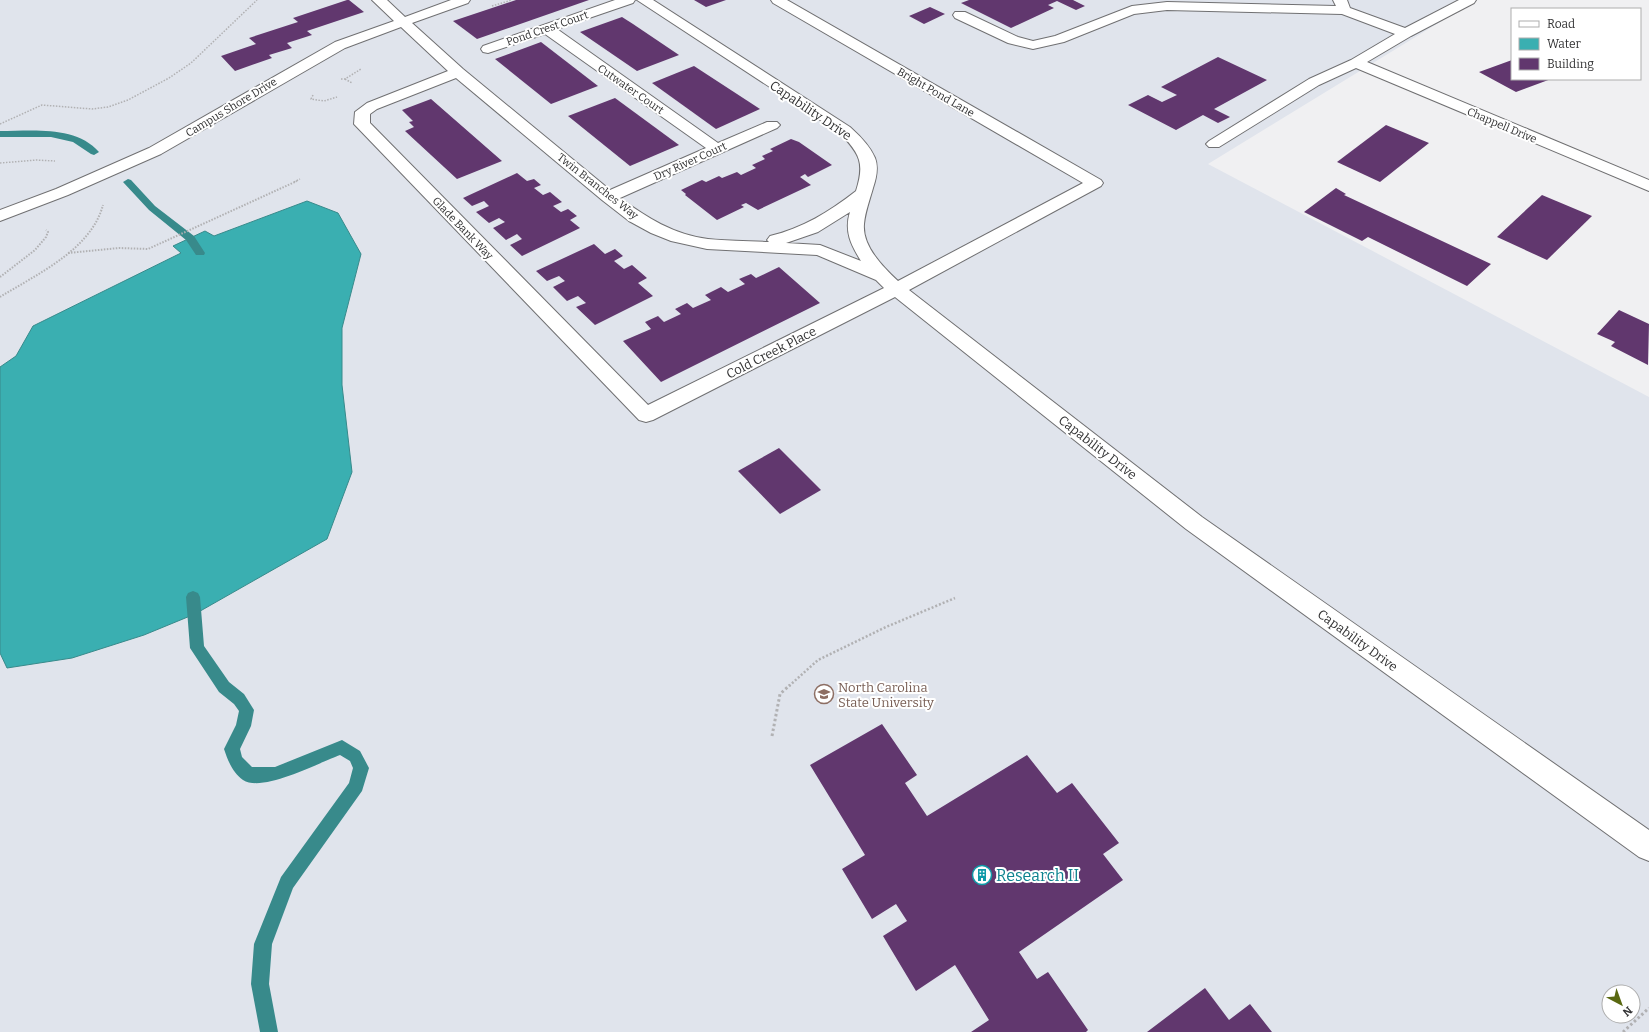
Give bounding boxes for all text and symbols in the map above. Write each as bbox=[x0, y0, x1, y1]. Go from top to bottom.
street label: Pond Crest Court bbox=[504, 8, 590, 49]
legend bbox=[1511, 8, 1641, 80]
text: Road bbox=[1547, 17, 1575, 31]
text: Water bbox=[1547, 37, 1582, 51]
text: Building bbox=[1547, 57, 1594, 71]
street label: Cutwater Court bbox=[595, 62, 666, 117]
street label: Bright Pond Lane bbox=[895, 65, 977, 120]
street label: Campus Shore Drive bbox=[183, 75, 279, 140]
street label: Capability Drive bbox=[767, 78, 854, 143]
street label: Chappell Drive bbox=[1465, 105, 1539, 146]
street label: Dry River Court bbox=[652, 140, 729, 183]
street label: Twin Branches Way bbox=[555, 151, 641, 222]
street label: Glade Bank Way bbox=[430, 194, 496, 262]
street label: Cold Creek Place bbox=[724, 323, 819, 382]
street label: Capability Drive bbox=[1056, 412, 1140, 483]
street label: Capability Drive bbox=[1315, 606, 1401, 674]
place label: North Carolina State University bbox=[838, 680, 934, 710]
school or university icon: North Carolina State University bbox=[813, 683, 835, 705]
building icon: Research II bbox=[971, 864, 993, 886]
place label: Research II bbox=[996, 866, 1079, 885]
north arrow bbox=[1601, 984, 1641, 1024]
text: N bbox=[1619, 1003, 1635, 1019]

